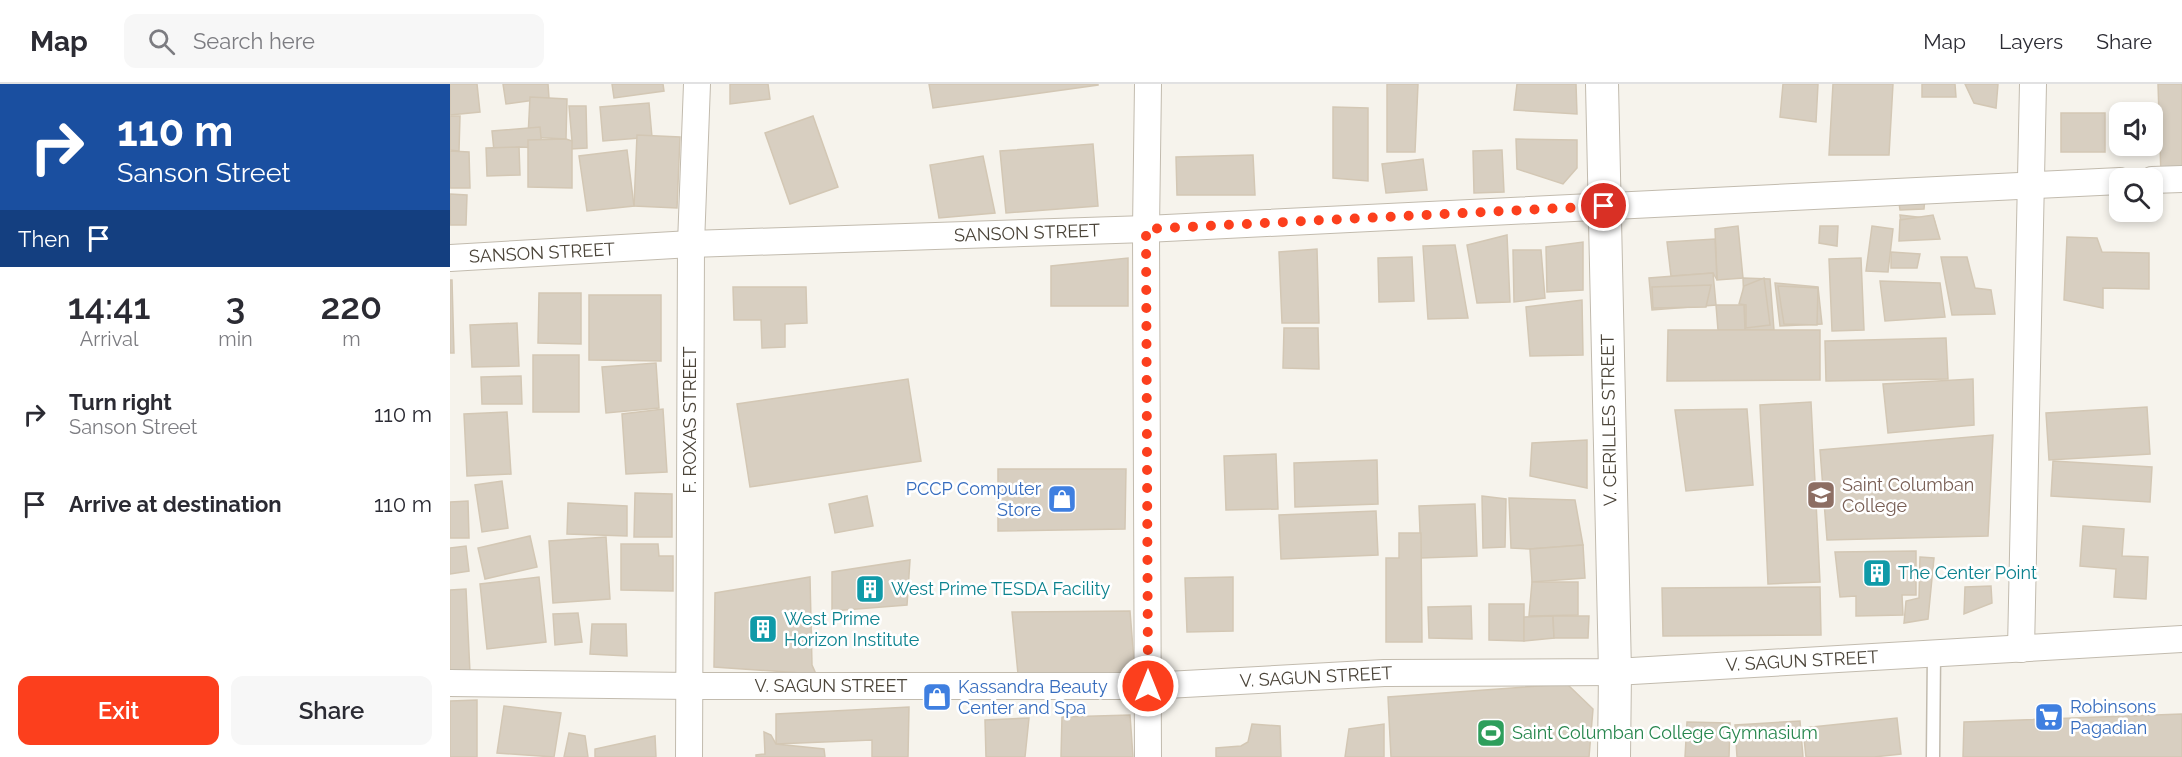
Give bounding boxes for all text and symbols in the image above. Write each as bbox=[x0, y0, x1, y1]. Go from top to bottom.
search box bbox=[124, 14, 544, 68]
text: Map bbox=[30, 25, 88, 58]
icon: search bbox=[145, 25, 178, 58]
text: Search here bbox=[193, 28, 315, 54]
text: Map bbox=[1923, 29, 1966, 54]
text: Layers bbox=[1999, 29, 2063, 54]
text: Share bbox=[2096, 29, 2152, 54]
map controls bbox=[2109, 102, 2163, 222]
button: sound bbox=[2109, 102, 2163, 156]
text: 110 m bbox=[117, 107, 233, 156]
icon: right bbox=[18, 108, 96, 186]
text: Sanson Street bbox=[117, 157, 290, 188]
button: search bbox=[2109, 168, 2163, 222]
pin bbox=[1578, 180, 1629, 231]
icon: arrive bbox=[1587, 189, 1620, 222]
street label: SANSON STREET bbox=[954, 219, 1100, 246]
icon: arrive bbox=[82, 222, 115, 255]
text: Then bbox=[18, 226, 70, 252]
street label: SANSON STREET bbox=[468, 238, 616, 267]
text: 14:41 bbox=[68, 285, 150, 327]
text: 3 bbox=[226, 285, 245, 327]
text: 220 bbox=[321, 285, 382, 327]
text: Arrival bbox=[80, 327, 138, 351]
text: min bbox=[218, 327, 253, 351]
text: m bbox=[342, 327, 361, 351]
street label: V. CERILLES STREET bbox=[1596, 334, 1621, 506]
street label: F. ROXAS STREET bbox=[679, 346, 700, 494]
text: Turn right bbox=[69, 389, 172, 415]
icon: right bbox=[18, 398, 51, 431]
text: 110 m bbox=[374, 401, 432, 427]
text: Sanson Street bbox=[69, 415, 197, 439]
place label: Saint Columban College bbox=[1842, 474, 1974, 516]
place label: PCCP Computer Store bbox=[906, 478, 1042, 520]
school or university icon: Saint Columban College bbox=[1805, 479, 1837, 511]
shop icon: PCCP Computer Store bbox=[1046, 483, 1078, 515]
icon: arrive bbox=[18, 488, 51, 521]
text: Arrive at destination bbox=[69, 491, 282, 517]
text: 110 m bbox=[374, 491, 432, 517]
building icon: The Center Point bbox=[1861, 557, 1893, 589]
place label: The Center Point bbox=[1898, 562, 2037, 583]
building icon: West Prime TESDA Facility bbox=[854, 573, 886, 605]
place label: West Prime TESDA Facility bbox=[891, 578, 1110, 599]
place label: West Prime Horizon Institute bbox=[784, 608, 920, 650]
building icon: West Prime Horizon Institute bbox=[747, 613, 779, 645]
street label: V. SAGUN STREET bbox=[1725, 646, 1879, 675]
position arrow bbox=[1116, 654, 1180, 718]
street label: V. SAGUN STREET bbox=[1239, 662, 1393, 691]
street label: V. SAGUN STREET bbox=[755, 675, 907, 696]
button: Exit bbox=[18, 676, 219, 745]
button: Share bbox=[231, 676, 432, 745]
place label: Kassandra Beauty Center and Spa bbox=[958, 676, 1108, 718]
shop icon: Kassandra Beauty Center and Spa bbox=[921, 681, 953, 713]
place label: Robinsons Pagadian bbox=[2070, 696, 2157, 738]
supermarket icon: Robinsons Pagadian bbox=[2033, 701, 2065, 733]
sports icon: Saint Columban College Gymnasium bbox=[1475, 717, 1507, 749]
place label: Saint Columban College Gymnasium bbox=[1512, 722, 1818, 743]

